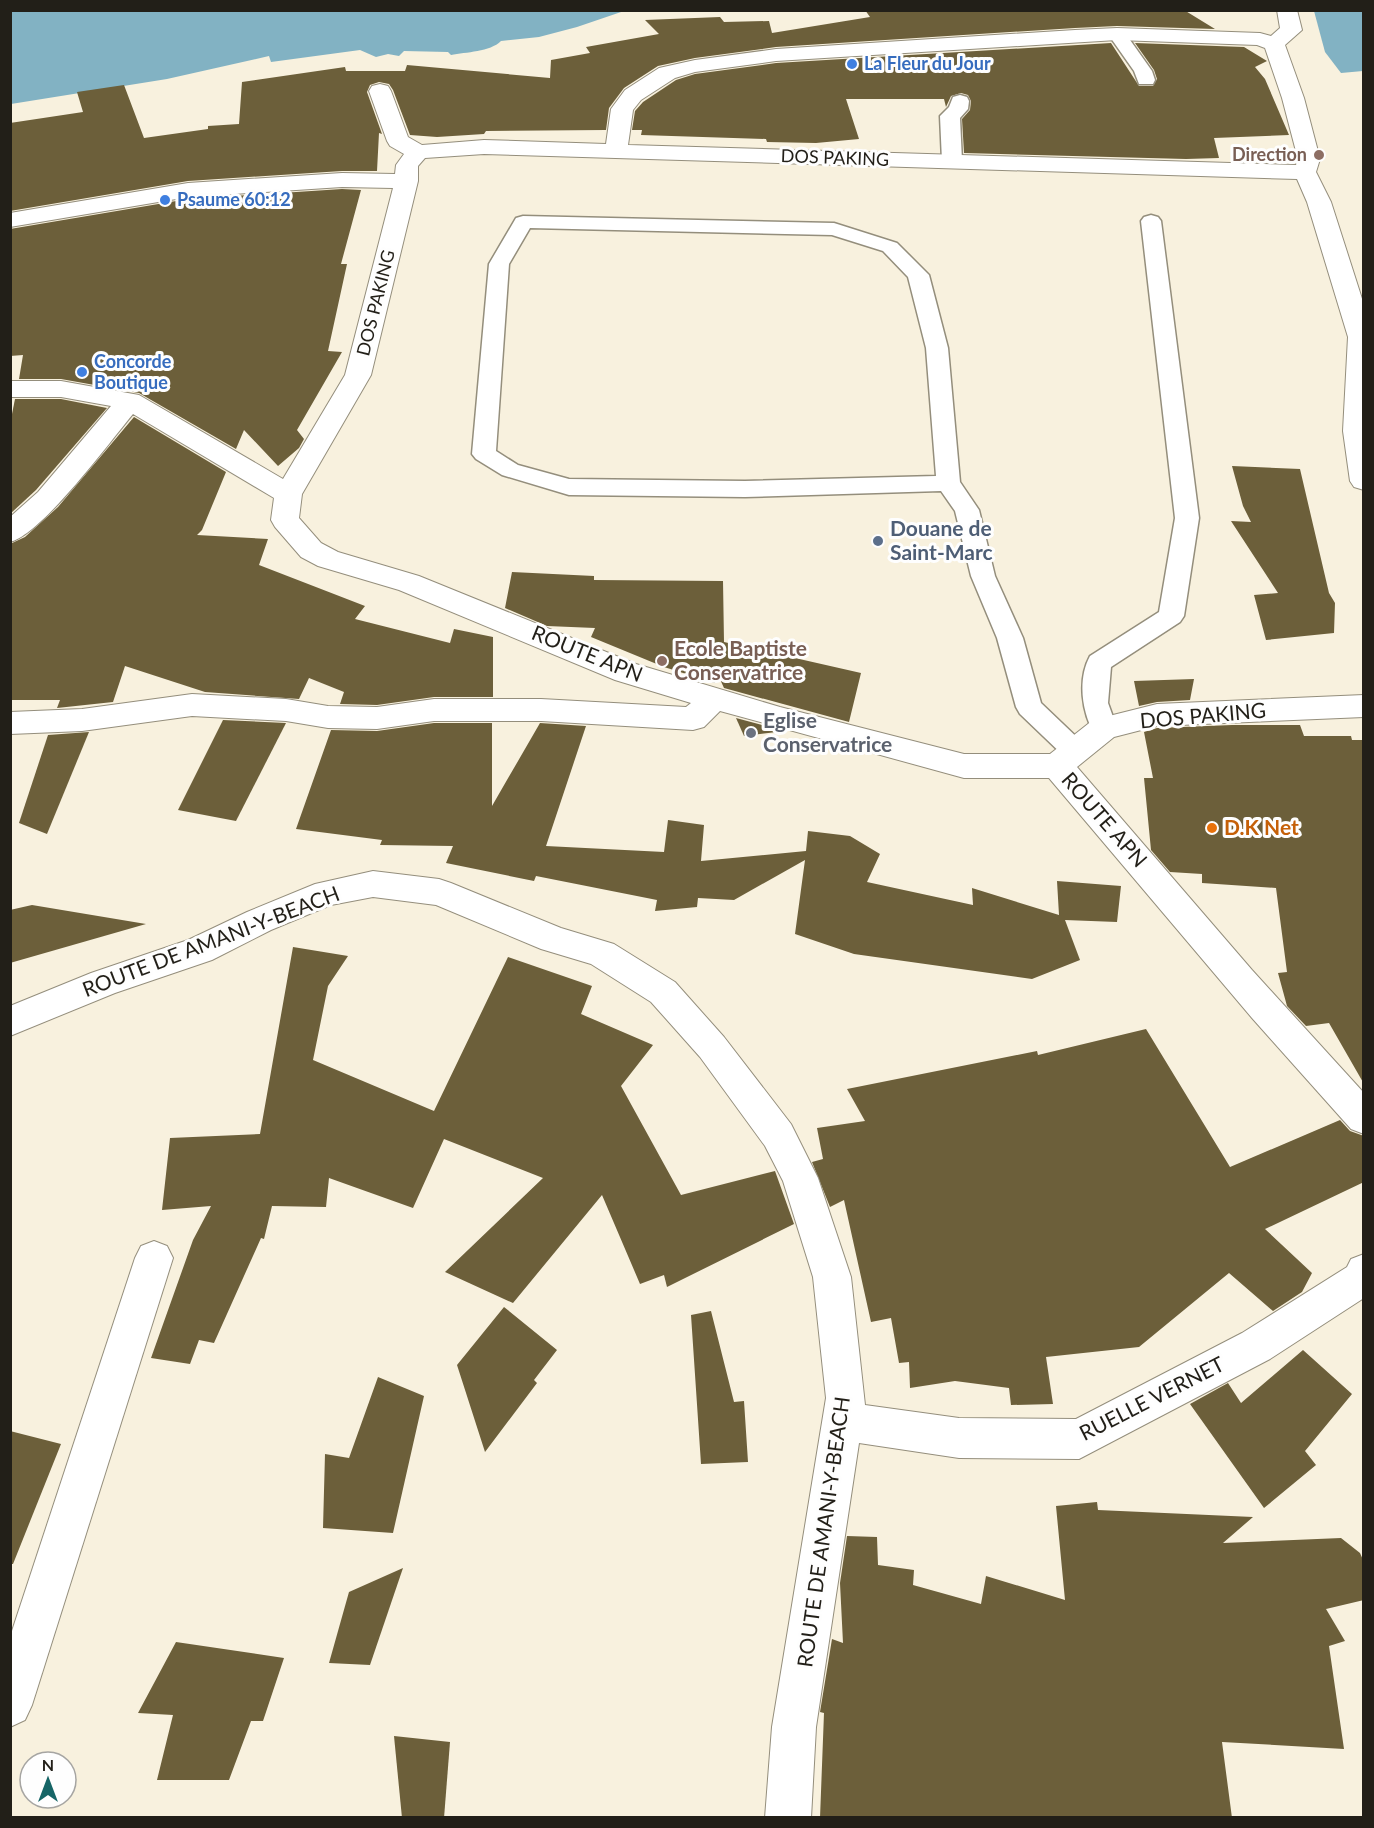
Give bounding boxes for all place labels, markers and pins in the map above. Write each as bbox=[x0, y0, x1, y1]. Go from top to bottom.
place label: La Fleur du Jour bbox=[864, 52, 991, 74]
marker: La Fleur du Jour bbox=[845, 57, 859, 71]
place label: Direction bbox=[1232, 143, 1307, 165]
marker: Direction bbox=[1312, 148, 1326, 162]
place label: Psaume 60:12 bbox=[177, 188, 291, 210]
marker: Psaume 60:12 bbox=[158, 193, 172, 207]
place label: Concorde Boutique bbox=[94, 350, 172, 393]
marker: Concorde Boutique bbox=[75, 365, 89, 379]
place label: Douane de Saint-Marc bbox=[890, 515, 993, 564]
marker: Douane de Saint-Marc bbox=[871, 534, 885, 548]
place label: Ecole Baptiste Conservatrice bbox=[674, 635, 807, 684]
marker: Ecole Baptiste Conservatrice bbox=[655, 654, 669, 668]
place label: Eglise Conservatrice bbox=[763, 707, 892, 756]
marker: Eglise Conservatrice bbox=[744, 726, 758, 740]
place label: D.K Net bbox=[1224, 814, 1299, 839]
marker: D.K Net bbox=[1205, 821, 1219, 835]

